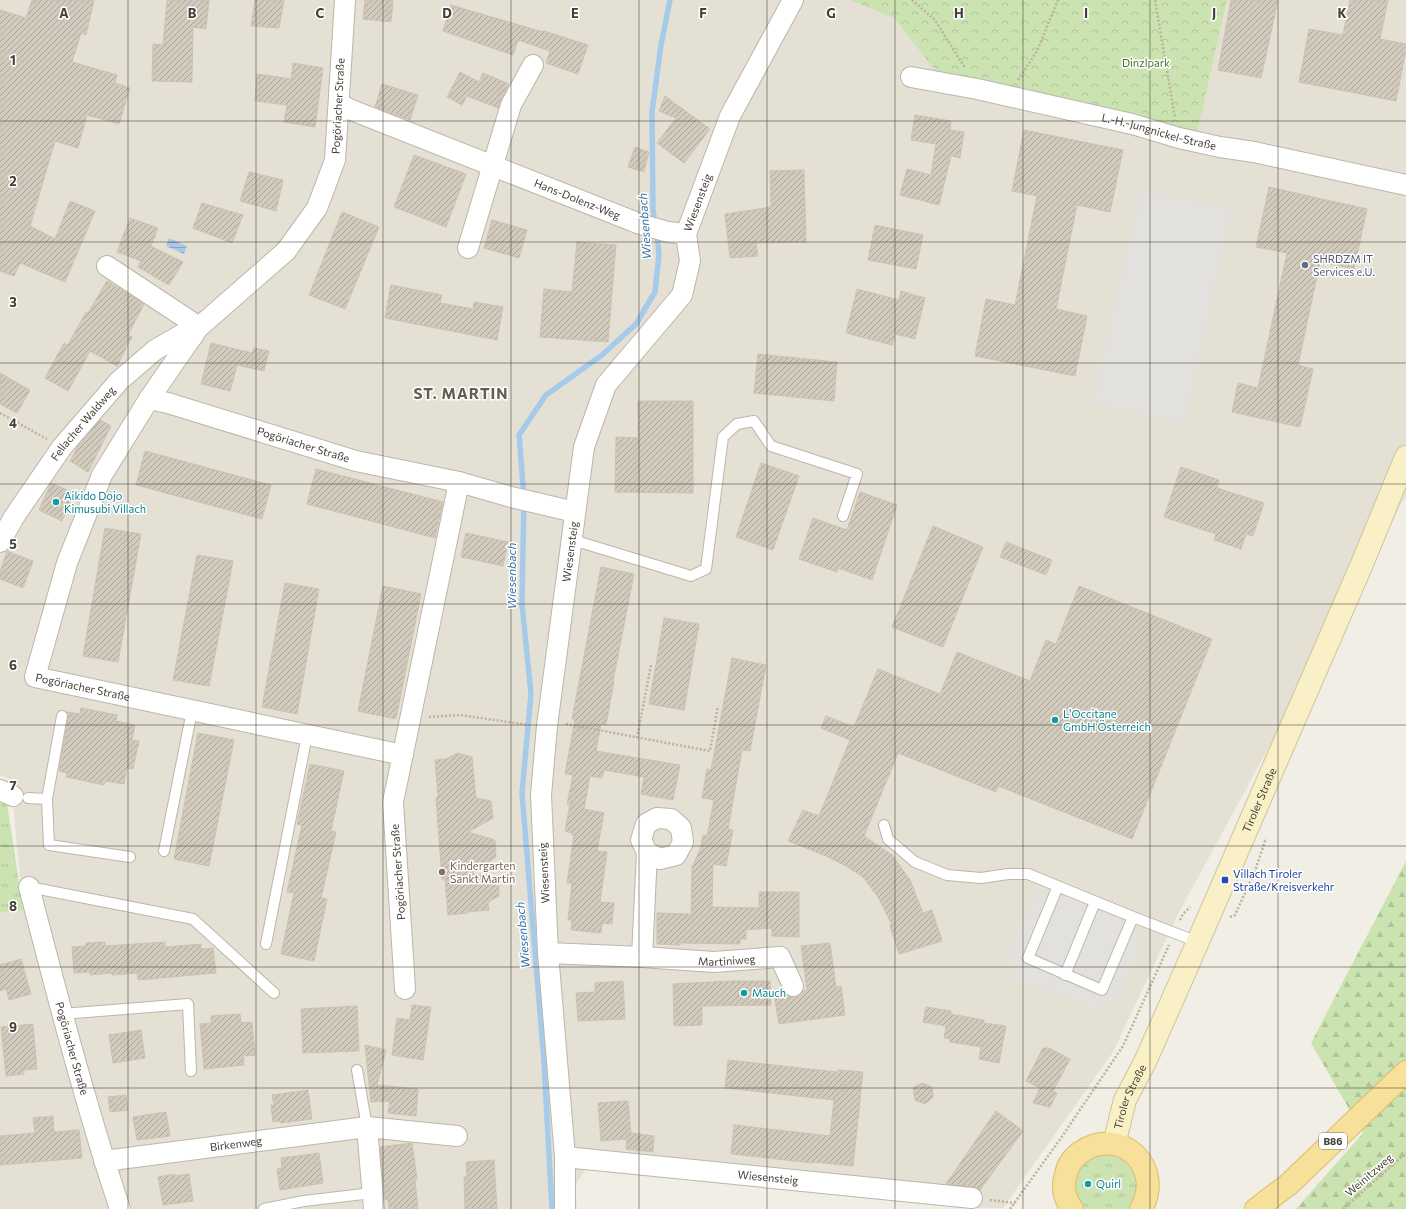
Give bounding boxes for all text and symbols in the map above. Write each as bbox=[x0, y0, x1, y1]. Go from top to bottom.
text: A bbox=[59, 5, 69, 21]
text: B bbox=[188, 5, 197, 21]
text: C bbox=[316, 5, 325, 21]
text: D bbox=[442, 5, 452, 21]
text: E bbox=[571, 5, 579, 21]
text: F bbox=[699, 5, 707, 21]
text: G bbox=[826, 5, 836, 21]
text: H bbox=[954, 5, 964, 21]
text: I bbox=[1084, 5, 1088, 21]
text: J bbox=[1212, 5, 1216, 21]
text: K bbox=[1337, 5, 1347, 21]
text: 1 bbox=[10, 52, 16, 68]
park label: Dinzlpark bbox=[1122, 56, 1170, 69]
street label: Pogöriacher Straße bbox=[328, 57, 347, 154]
street label: L.-H.-Jungnickel-Straße bbox=[1101, 110, 1218, 152]
street label: Wiesensteig bbox=[681, 171, 714, 233]
text: 2 bbox=[9, 173, 17, 189]
street label: Hans-Dolenz-Weg bbox=[532, 176, 622, 222]
water label: Wiesenbach bbox=[635, 192, 653, 260]
place label: SHRDZM IT Services e.U. bbox=[1313, 252, 1375, 278]
marker: SHRDZM IT Services e.U. bbox=[1300, 260, 1310, 270]
text: 3 bbox=[9, 294, 17, 310]
street label: Fellacher Waldweg bbox=[48, 383, 118, 463]
district label: ST. MARTIN bbox=[413, 384, 509, 402]
text: 4 bbox=[9, 415, 17, 431]
street label: Pogöriacher Straße bbox=[256, 424, 352, 465]
place label: Aikido Dojo Kimusubi Villach bbox=[64, 489, 146, 515]
marker: Aikido Dojo Kimusubi Villach bbox=[51, 497, 61, 507]
street label: Wiesensteig bbox=[559, 520, 580, 583]
text: 5 bbox=[9, 536, 17, 552]
water label: Wiesenbach bbox=[504, 543, 518, 609]
text: 6 bbox=[9, 657, 17, 673]
street label: Pogöriacher Straße bbox=[34, 670, 131, 703]
place label: L'Occitane GmbH Österreich bbox=[1063, 707, 1151, 733]
marker: L'Occitane GmbH Österreich bbox=[1050, 715, 1060, 725]
street label: Tiroler Straße bbox=[1239, 765, 1279, 834]
text: 7 bbox=[9, 777, 17, 793]
street label: Pogöriacher Straße bbox=[388, 823, 407, 920]
street label: Wiesensteig bbox=[535, 842, 552, 904]
place label: Kindergarten Sankt Martin bbox=[450, 859, 516, 885]
marker: Kindergarten Sankt Martin bbox=[437, 867, 447, 877]
place label: Villach Tiroler Straße/Kreisverkehr bbox=[1233, 867, 1335, 893]
marker: Villach Tiroler Straße/Kreisverkehr bbox=[1220, 875, 1230, 885]
text: 8 bbox=[9, 898, 17, 914]
water label: Wiesenbach bbox=[512, 901, 532, 969]
street label: Martiniweg bbox=[698, 952, 756, 968]
place label: Mauch bbox=[752, 986, 786, 999]
marker: Mauch bbox=[739, 988, 749, 998]
street label: Pogöriacher Straße bbox=[53, 1000, 92, 1097]
text: 9 bbox=[9, 1019, 17, 1035]
street label: Tiroler Straße bbox=[1111, 1062, 1149, 1131]
road number: B86 bbox=[1319, 1133, 1347, 1149]
street label: Birkenweg bbox=[209, 1134, 263, 1153]
street label: Weinitzweg bbox=[1342, 1150, 1395, 1199]
street label: Wiesensteig bbox=[737, 1167, 799, 1186]
place label: Quirl bbox=[1096, 1177, 1121, 1190]
marker: Quirl bbox=[1083, 1179, 1093, 1189]

